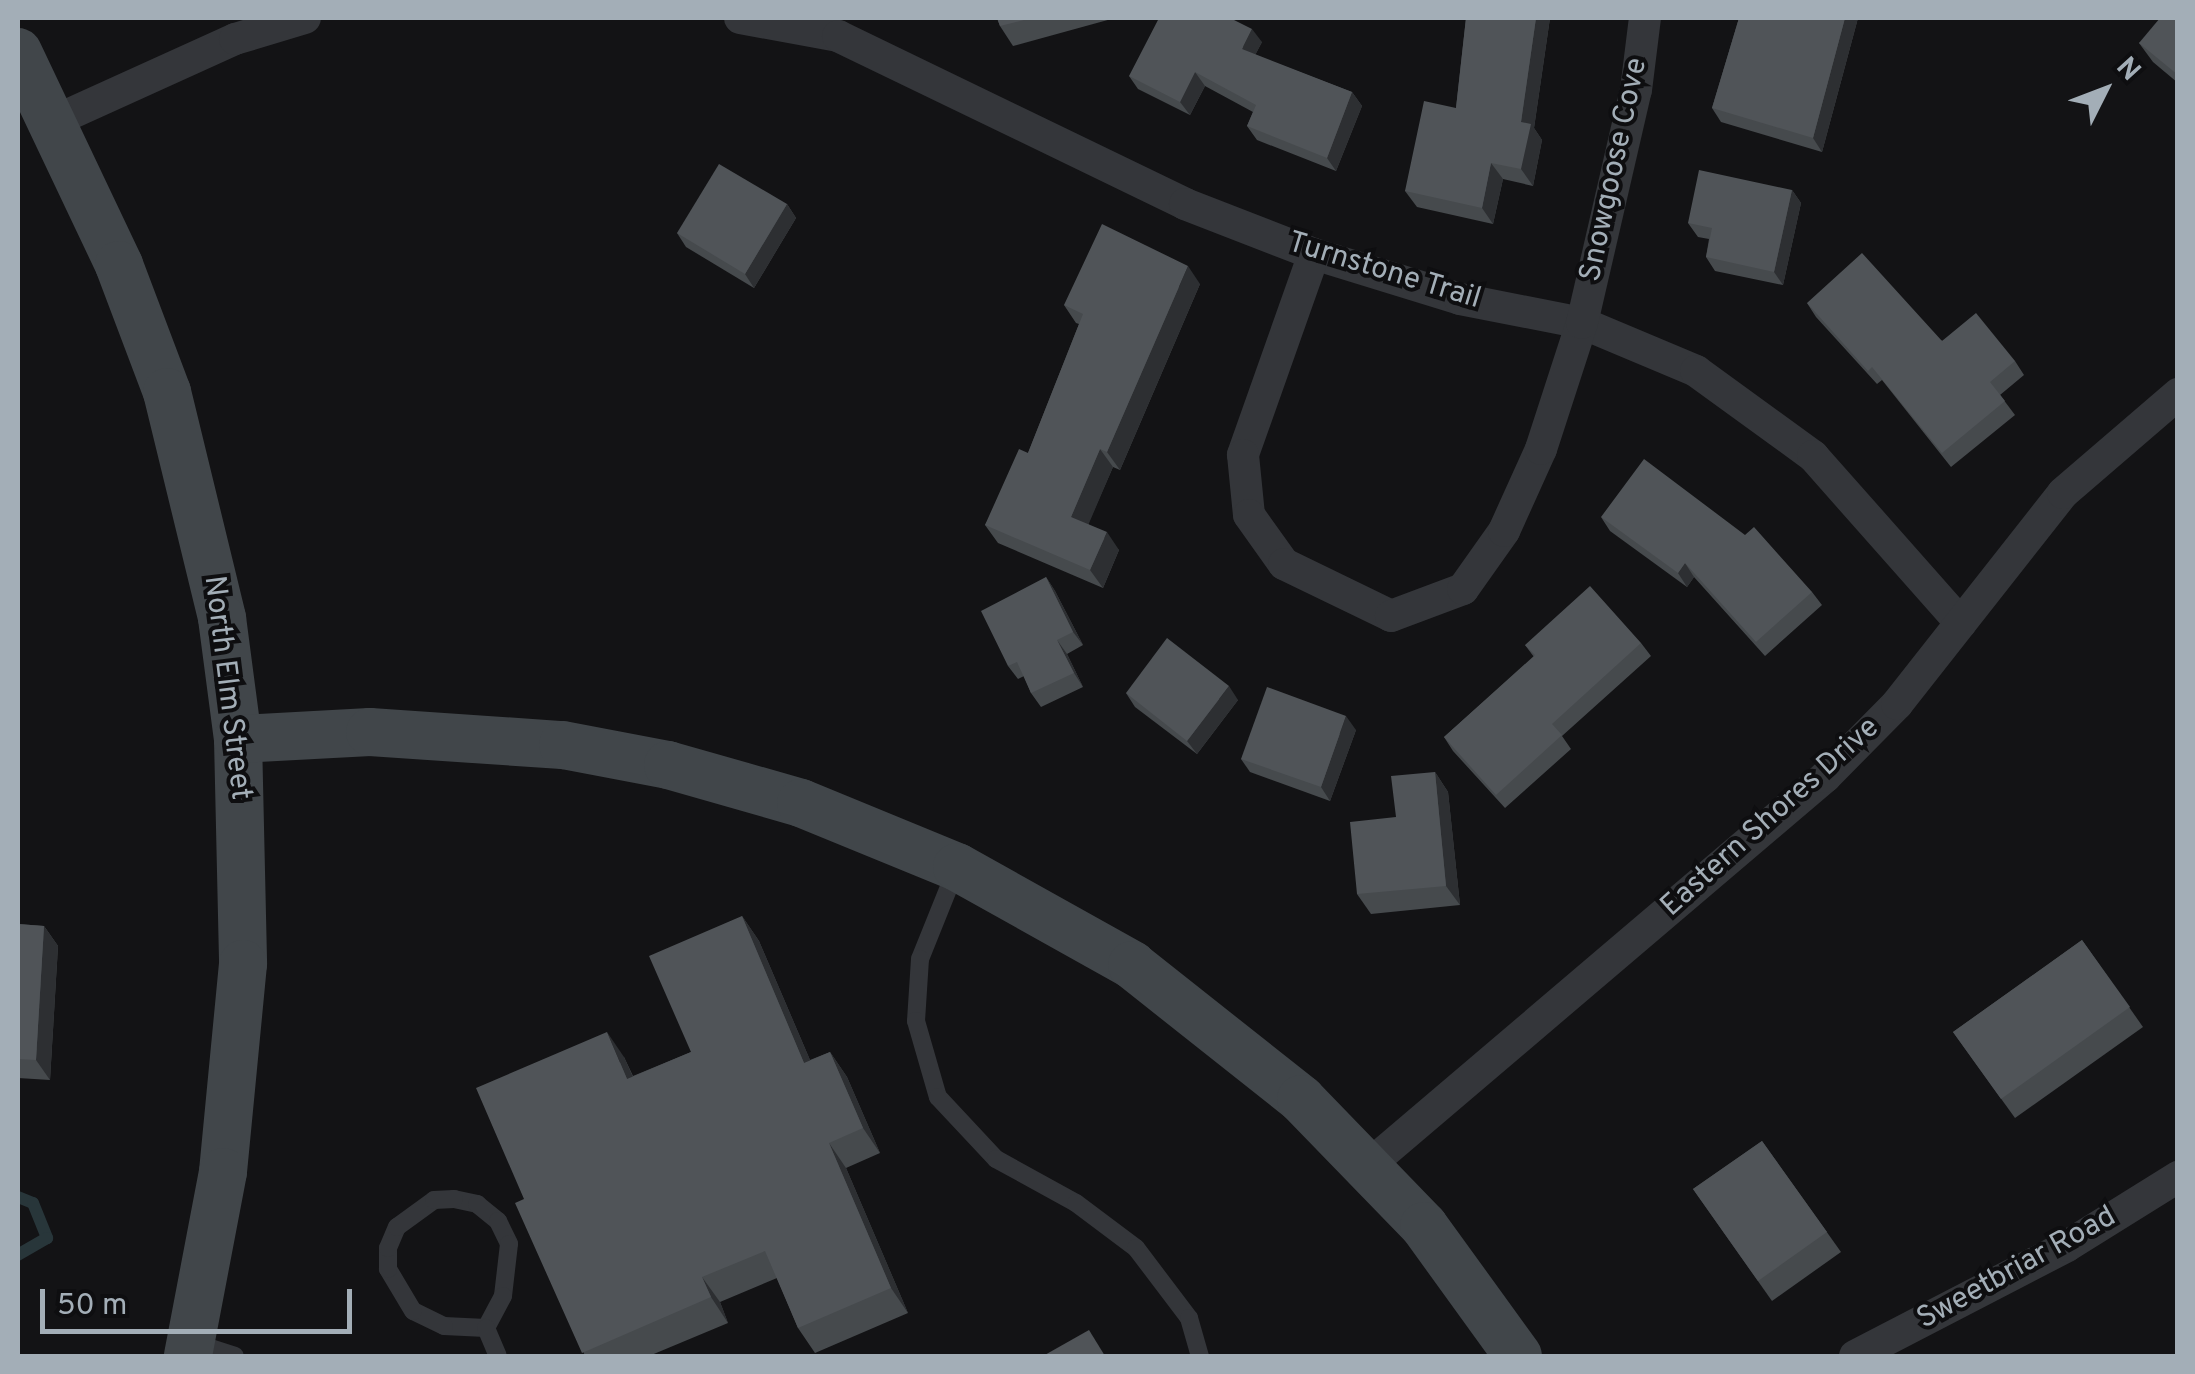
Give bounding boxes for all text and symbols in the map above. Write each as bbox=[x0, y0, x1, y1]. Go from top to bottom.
north arrow bbox=[2055, 40, 2155, 140]
text: N bbox=[2107, 50, 2147, 89]
street label: Snowgoose Cove bbox=[1574, 55, 1656, 285]
street label: Turnstone Trail bbox=[1283, 225, 1485, 319]
street label: North Elm Street bbox=[194, 574, 258, 802]
street label: Eastern Shores Drive bbox=[1654, 711, 1888, 925]
street label: Sweetbriar Road bbox=[1911, 1200, 2123, 1338]
scale bar bbox=[45, 1269, 358, 1331]
text: 50 m bbox=[57, 1288, 127, 1325]

